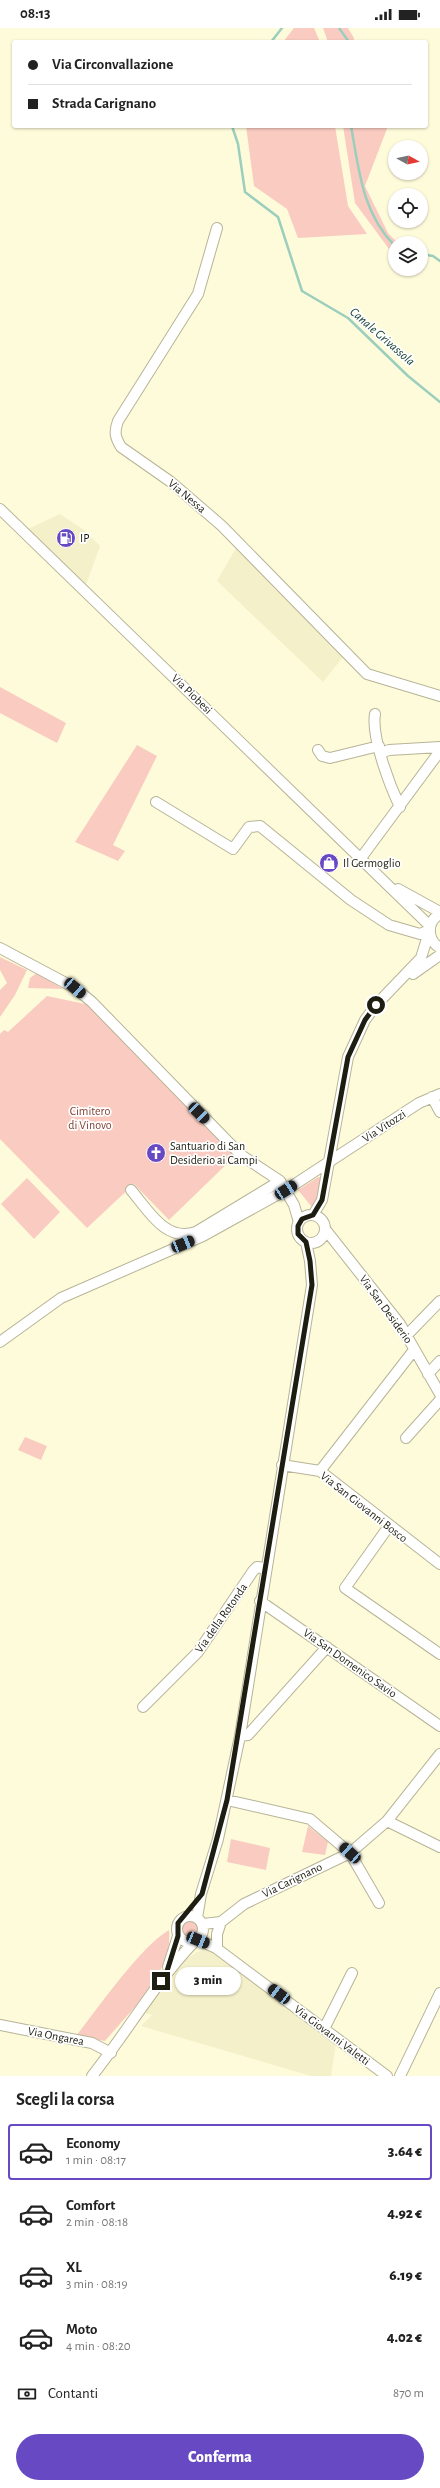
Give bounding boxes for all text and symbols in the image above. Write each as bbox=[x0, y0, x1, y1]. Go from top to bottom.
text: 08:13 bbox=[20, 6, 51, 21]
text: Via Circonvallazione bbox=[52, 57, 173, 72]
text: Strada Carignano bbox=[52, 96, 156, 111]
north arrow bbox=[388, 140, 428, 180]
map controls bbox=[388, 140, 428, 276]
button: locate bbox=[388, 188, 428, 228]
button: layers bbox=[388, 236, 428, 276]
water label: Canale Grivassola bbox=[347, 305, 417, 369]
street label: Via Nessa bbox=[166, 477, 208, 515]
fuel station icon: IP bbox=[55, 527, 77, 549]
place label: IP bbox=[80, 532, 89, 544]
street label: Via Piobesi bbox=[169, 672, 215, 716]
shop icon: Il Germoglio bbox=[318, 852, 340, 874]
place label: Il Germoglio bbox=[343, 857, 401, 869]
car bbox=[62, 976, 88, 1000]
route start bbox=[367, 996, 385, 1014]
car bbox=[186, 1100, 212, 1126]
park label: Cimitero di Vinovo bbox=[68, 1105, 112, 1131]
street label: Via Vitozzi bbox=[360, 1108, 408, 1144]
place label: Santuario di San Desiderio ai Campi bbox=[170, 1140, 258, 1166]
church icon: Santuario di San Desiderio ai Campi bbox=[145, 1142, 167, 1164]
car bbox=[273, 1178, 299, 1202]
car bbox=[170, 1234, 196, 1254]
street label: Via San Desiderio bbox=[357, 1273, 415, 1345]
street label: Via San Giovanni Bosco bbox=[318, 1469, 410, 1545]
street label: Via della Rotonda bbox=[193, 1581, 250, 1655]
street label: Via San Domenico Savio bbox=[301, 1626, 399, 1700]
car bbox=[337, 1841, 363, 1865]
street label: Via Carignano bbox=[260, 1860, 324, 1900]
car bbox=[185, 1930, 211, 1950]
callout: 3 min bbox=[175, 1967, 241, 1995]
route end bbox=[152, 1972, 170, 1990]
text: 3 min bbox=[194, 1974, 222, 1987]
car bbox=[266, 1982, 292, 2006]
street label: Via Giovanni Valetti bbox=[292, 2003, 372, 2067]
street label: Via Ongarea bbox=[27, 2025, 86, 2047]
text: Scegli la corsa bbox=[16, 2091, 115, 2109]
icon: car bbox=[18, 2134, 54, 2170]
text: Economy bbox=[66, 2136, 120, 2151]
text: 3.64 € bbox=[388, 2144, 422, 2159]
text: 1 min · 08:17 bbox=[66, 2154, 126, 2167]
icon: car bbox=[18, 2196, 54, 2232]
text: Comfort bbox=[66, 2198, 115, 2213]
text: 4.92 € bbox=[387, 2206, 422, 2221]
text: 2 min · 08:18 bbox=[66, 2216, 128, 2229]
icon: car bbox=[18, 2258, 54, 2294]
text: XL bbox=[66, 2260, 82, 2275]
text: 6.19 € bbox=[389, 2268, 422, 2283]
text: 3 min · 08:19 bbox=[66, 2278, 128, 2291]
icon: car bbox=[18, 2320, 54, 2356]
text: Moto bbox=[66, 2322, 98, 2337]
text: 4.02 € bbox=[387, 2330, 422, 2345]
text: 4 min · 08:20 bbox=[66, 2340, 131, 2353]
icon: cash bbox=[16, 2383, 38, 2405]
text: Contanti bbox=[48, 2386, 98, 2401]
text: 870 m bbox=[393, 2387, 424, 2400]
button: Conferma bbox=[16, 2434, 424, 2480]

